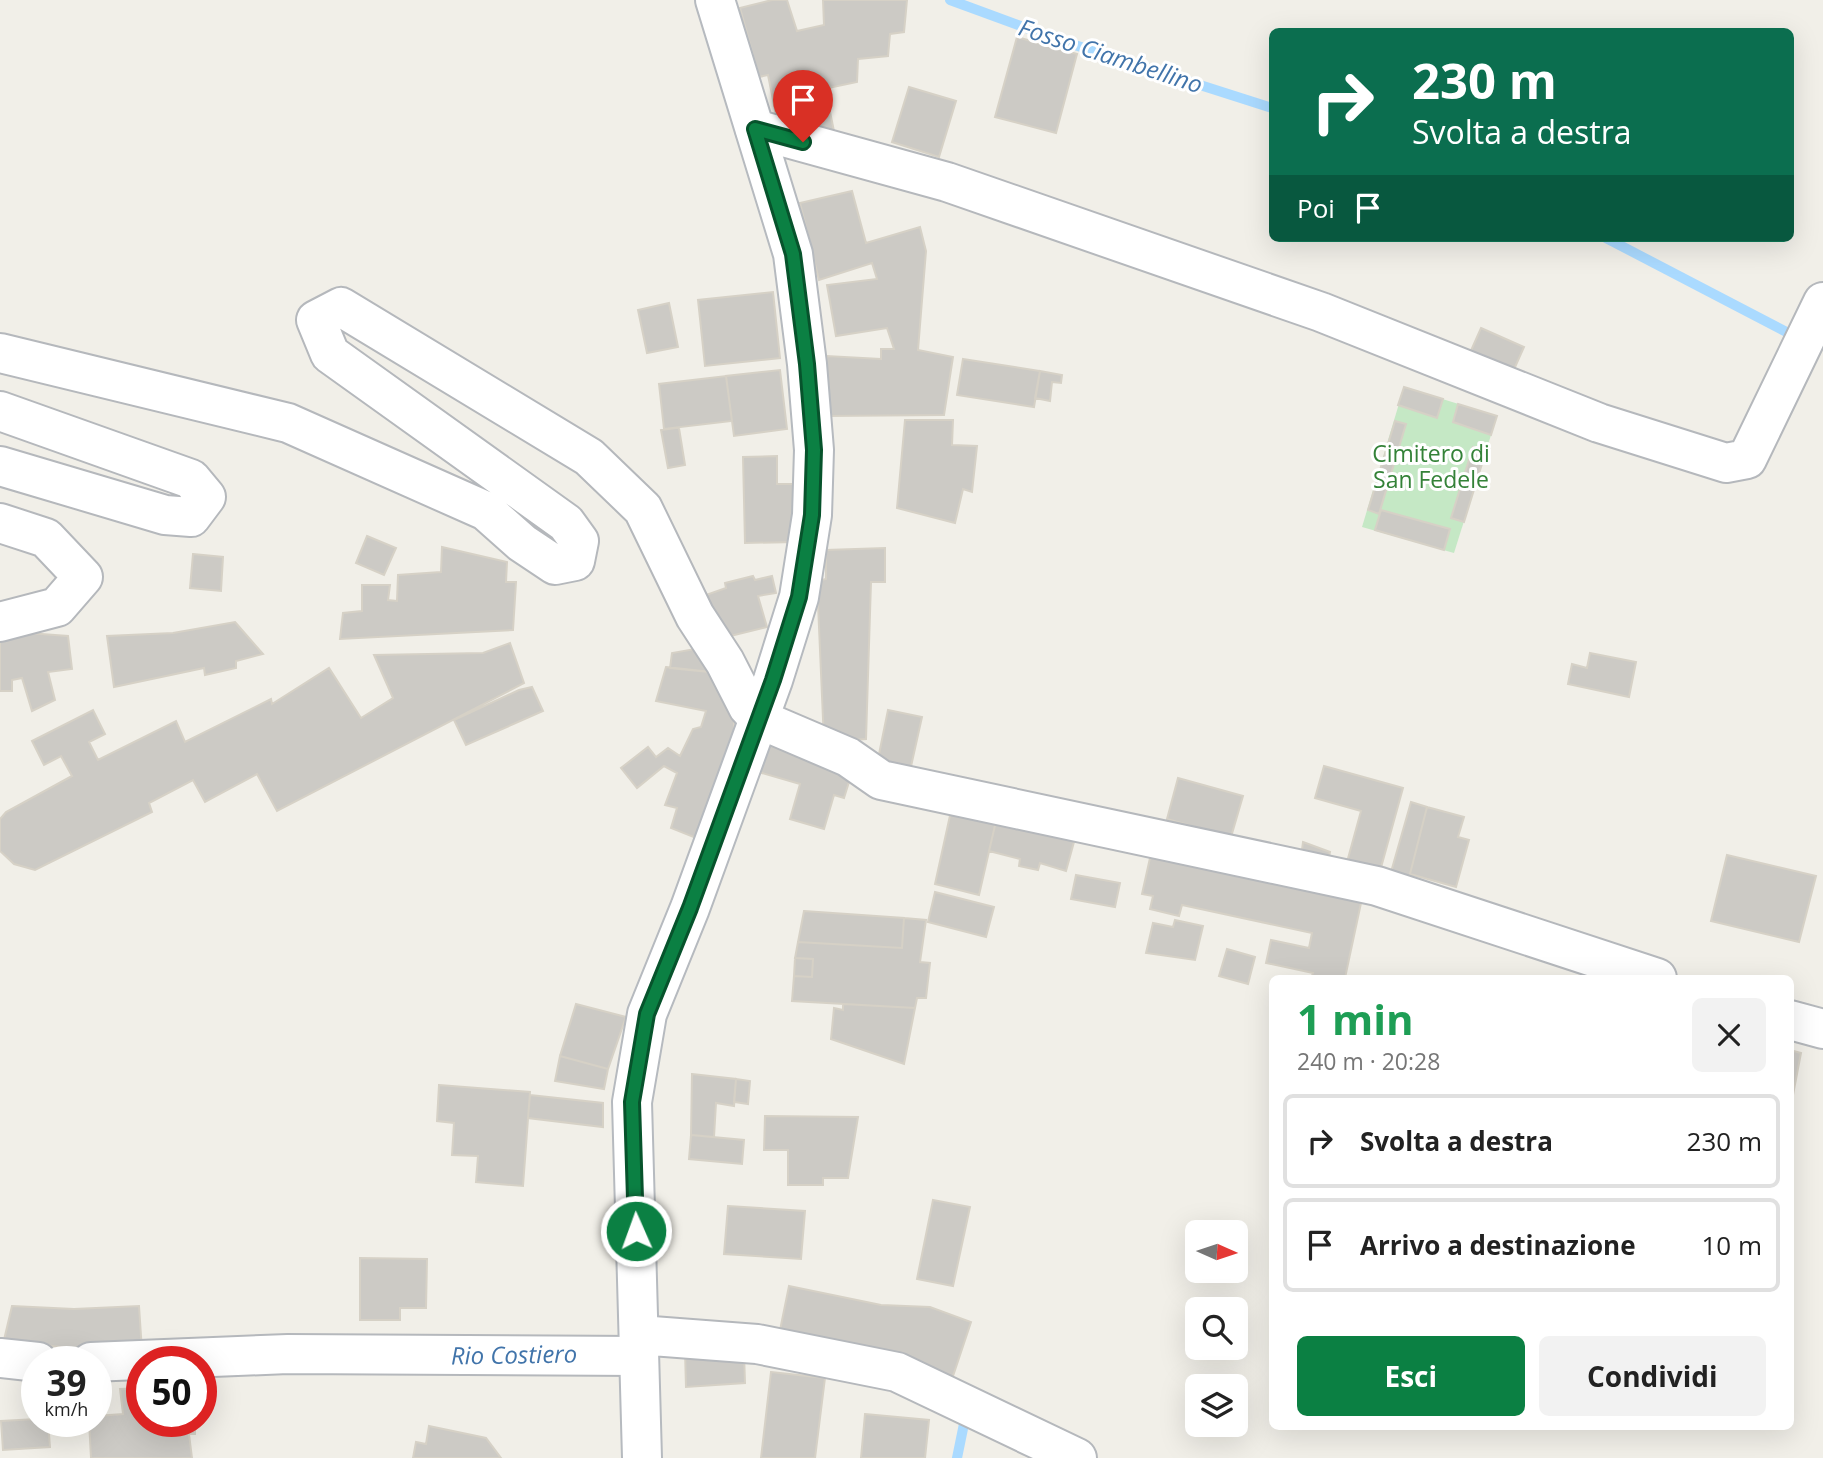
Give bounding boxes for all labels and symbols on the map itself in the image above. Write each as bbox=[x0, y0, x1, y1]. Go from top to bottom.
water label: Fosso Ciambellino bbox=[1015, 10, 1207, 100]
pin bbox=[773, 70, 833, 142]
park label: Cimitero di San Fedele bbox=[1372, 437, 1490, 495]
position arrow bbox=[599, 1194, 673, 1268]
north arrow bbox=[1185, 1220, 1248, 1283]
water label: Rio Costiero bbox=[451, 1336, 577, 1372]
speed limit sign: 50 bbox=[126, 1346, 217, 1437]

